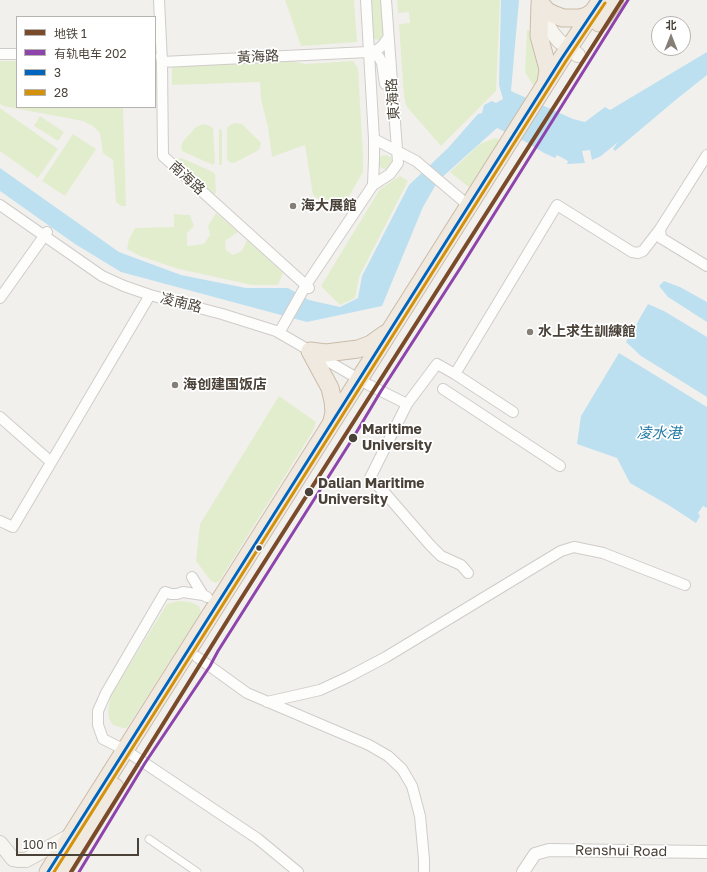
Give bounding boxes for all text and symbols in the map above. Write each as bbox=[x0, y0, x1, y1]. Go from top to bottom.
legend bbox=[16, 16, 156, 108]
north arrow bbox=[651, 16, 691, 56]
text: 北 bbox=[666, 18, 677, 31]
text: 地铁 1 bbox=[54, 26, 87, 41]
text: 有轨电车 202 bbox=[54, 46, 126, 61]
street label: 黃海路 bbox=[237, 48, 279, 66]
text: 3 bbox=[54, 65, 61, 80]
street label: 東海路 bbox=[383, 77, 403, 121]
text: 28 bbox=[54, 85, 68, 100]
street label: 南海路 bbox=[166, 158, 208, 198]
place label: 海大展館 bbox=[301, 198, 357, 214]
marker: 海大展館 bbox=[288, 201, 298, 211]
street label: 凌南路 bbox=[159, 290, 203, 316]
place label: 水上求生訓練館 bbox=[538, 324, 636, 340]
marker: 水上求生訓練館 bbox=[525, 327, 535, 337]
place label: 海创建国饭店 bbox=[183, 377, 267, 393]
marker: 海创建国饭店 bbox=[170, 380, 180, 390]
place label: Maritime University bbox=[362, 422, 432, 454]
water label: 凌水港 bbox=[637, 424, 681, 442]
marker: Maritime University bbox=[347, 432, 359, 444]
place label: Dalian Maritime University bbox=[318, 476, 425, 508]
marker: Dalian Maritime University bbox=[303, 486, 315, 498]
unlabelled marker bbox=[254, 543, 264, 553]
scale bar bbox=[18, 830, 141, 856]
text: 100 m bbox=[23, 837, 57, 852]
street label: Renshui Road bbox=[575, 842, 667, 860]

